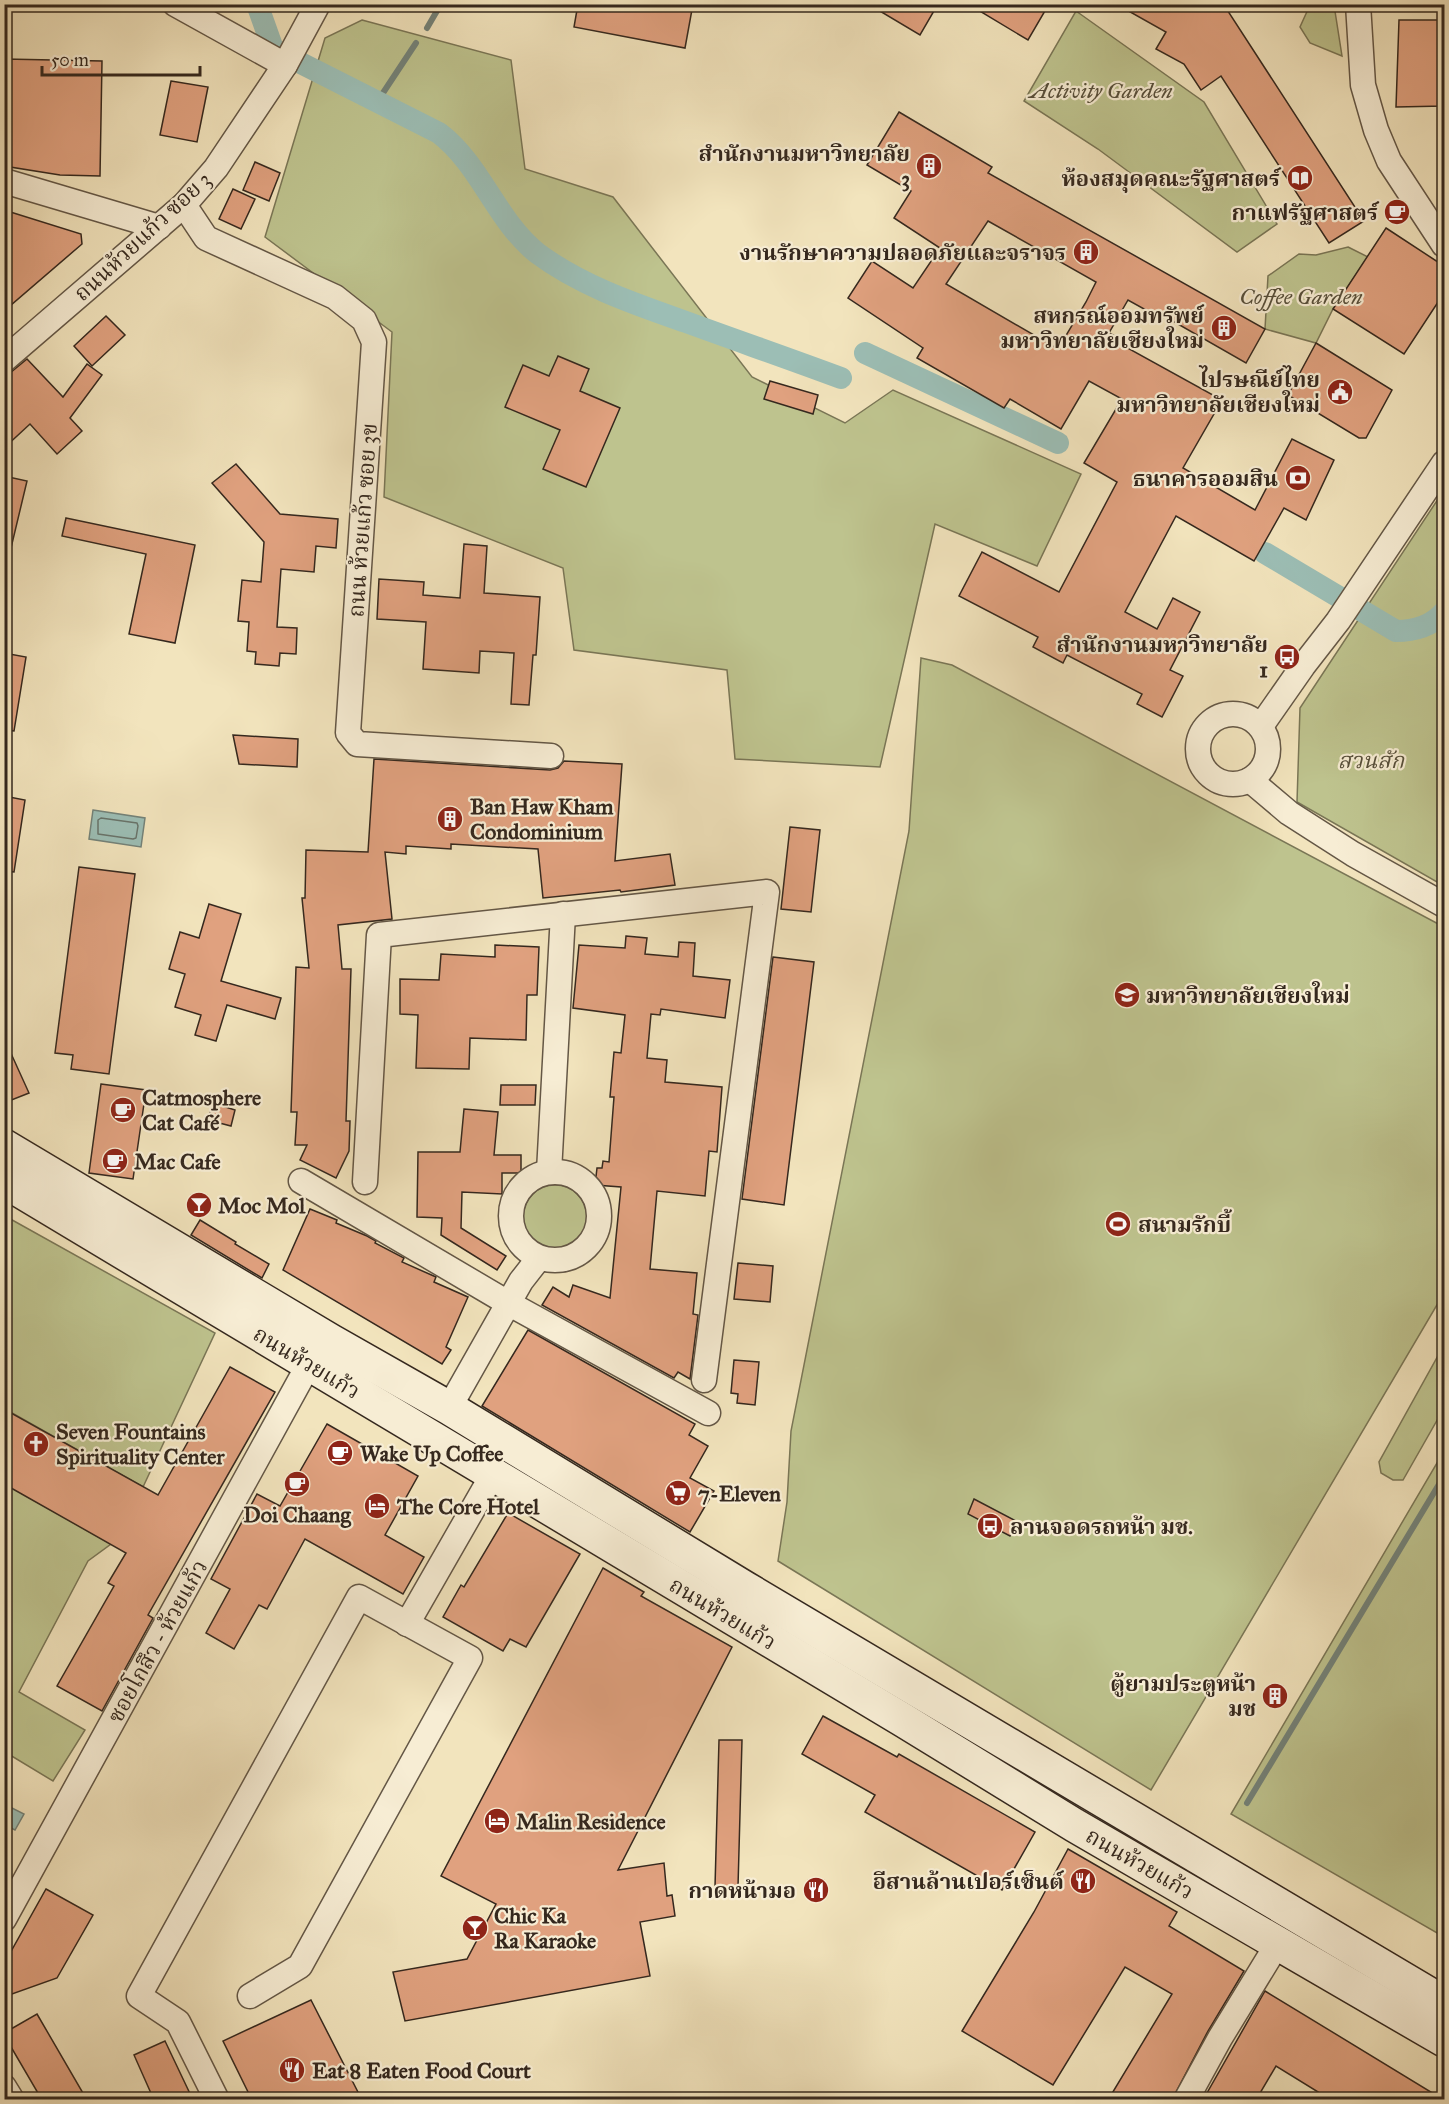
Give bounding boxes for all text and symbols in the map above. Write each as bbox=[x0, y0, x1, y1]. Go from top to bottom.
scale bar bbox=[42, 39, 200, 77]
text: 50 m bbox=[51, 49, 89, 71]
park label: Activity Garden bbox=[1027, 77, 1173, 104]
place label: สำนักงานมหาวิทยาลัย 3 bbox=[699, 140, 910, 192]
building icon: สำนักงานมหาวิทยาลัย 3 bbox=[914, 151, 944, 181]
library icon: ห้องสมุดคณะรัฐศาสตร์ bbox=[1285, 163, 1315, 193]
place label: ห้องสมุดคณะรัฐศาสตร์ bbox=[1062, 165, 1282, 193]
street label: ถนนห้วยแก้ว ซอย 3 bbox=[68, 166, 216, 307]
cafe icon: กาแฟรัฐศาสตร์ bbox=[1382, 197, 1412, 227]
place label: กาแฟรัฐศาสตร์ bbox=[1231, 199, 1380, 226]
building icon: งานรักษาความปลอดภัยและจราจร bbox=[1071, 237, 1101, 267]
place label: งานรักษาความปลอดภัยและจราจร bbox=[739, 239, 1066, 266]
park label: Coffee Garden bbox=[1240, 283, 1363, 312]
place label: สหกรณ์ออมทรัพย์ มหาวิทยาลัยเชียงใหม่ bbox=[1000, 302, 1205, 354]
building icon: สหกรณ์ออมทรัพย์ มหาวิทยาลัยเชียงใหม่ bbox=[1209, 313, 1239, 343]
place label: ไปรษณีย์ไทย มหาวิทยาลัยเชียงใหม่ bbox=[1116, 365, 1320, 418]
public building icon: ไปรษณีย์ไทย มหาวิทยาลัยเชียงใหม่ bbox=[1325, 377, 1355, 407]
street label: ถนน ห้วยแก้ว ซอย 3ข bbox=[342, 422, 383, 618]
bank icon: ธนาคารออมสิน bbox=[1283, 463, 1313, 493]
place label: ธนาคารออมสิน bbox=[1133, 465, 1278, 492]
place label: สํานักงานมหาวิทยาลัย 1 bbox=[1057, 631, 1268, 683]
bus stop icon: สํานักงานมหาวิทยาลัย 1 bbox=[1272, 642, 1302, 672]
park label: สวนสัก bbox=[1338, 747, 1405, 774]
place label: Ban Haw Kham Condominium bbox=[470, 793, 614, 845]
building icon: Ban Haw Kham Condominium bbox=[435, 804, 465, 834]
school or university icon: มหาวิทยาลัยเชียงใหม่ bbox=[1112, 980, 1142, 1010]
place label: มหาวิทยาลัยเชียงใหม่ bbox=[1146, 981, 1350, 1009]
place label: Catmosphere Cat Café bbox=[142, 1084, 261, 1136]
cafe icon: Catmosphere Cat Café bbox=[108, 1095, 138, 1125]
cafe icon: Mac Cafe bbox=[100, 1146, 130, 1176]
place label: Mac Cafe bbox=[134, 1148, 221, 1175]
bar icon: Moc Mol bbox=[184, 1190, 214, 1220]
place label: Moc Mol bbox=[218, 1192, 306, 1219]
place label: สนามรักบี้ bbox=[1138, 1208, 1232, 1238]
sports icon: สนามรักบี้ bbox=[1103, 1209, 1133, 1239]
street label: ถนนห้วยแก้ว bbox=[248, 1320, 365, 1405]
place label: Seven Fountains Spirituality Center bbox=[56, 1418, 225, 1470]
church icon: Seven Fountains Spirituality Center bbox=[21, 1429, 51, 1459]
cafe icon: Wake Up Coffee bbox=[325, 1438, 355, 1468]
place label: Wake Up Coffee bbox=[360, 1440, 504, 1467]
cafe icon: Doi Chaang bbox=[282, 1469, 312, 1499]
supermarket icon: 7-Eleven bbox=[663, 1478, 693, 1508]
place label: 7-Eleven bbox=[698, 1480, 781, 1507]
hotel icon: The Core Hotel bbox=[362, 1491, 392, 1521]
place label: The Core Hotel bbox=[396, 1493, 540, 1520]
place label: Doi Chaang bbox=[243, 1501, 351, 1528]
bus stop icon: ลานจอดรถหน้า มช. bbox=[975, 1511, 1005, 1541]
place label: ลานจอดรถหน้า มช. bbox=[1010, 1513, 1193, 1540]
street label: ซอยโกสึว - ห้วยแก้ว bbox=[101, 1555, 213, 1727]
street label: ถนนห้วยแก้ว bbox=[664, 1571, 781, 1656]
place label: ตู้ยามประตูหน้า มช bbox=[1110, 1670, 1256, 1722]
building icon: ตู้ยามประตูหน้า มช bbox=[1260, 1681, 1290, 1711]
hotel icon: Malin Residence bbox=[482, 1806, 512, 1836]
place label: Malin Residence bbox=[516, 1808, 666, 1835]
street label: ถนนห้วยแก้ว bbox=[1081, 1822, 1198, 1905]
restaurant icon: อีสานล้านเปอร์เซ็นต์ bbox=[1068, 1866, 1098, 1896]
place label: อีสานล้านเปอร์เซ็นต์ bbox=[873, 1868, 1065, 1895]
restaurant icon: กาดหน้ามอ bbox=[801, 1875, 831, 1905]
place label: กาดหน้ามอ bbox=[688, 1877, 796, 1904]
place label: Chic Ka Ra Karaoke bbox=[494, 1902, 596, 1954]
bar icon: Chic Ka Ra Karaoke bbox=[460, 1913, 490, 1943]
restaurant icon: Eat 8 Eaten Food Court bbox=[277, 2055, 307, 2085]
place label: Eat 8 Eaten Food Court bbox=[312, 2057, 531, 2084]

